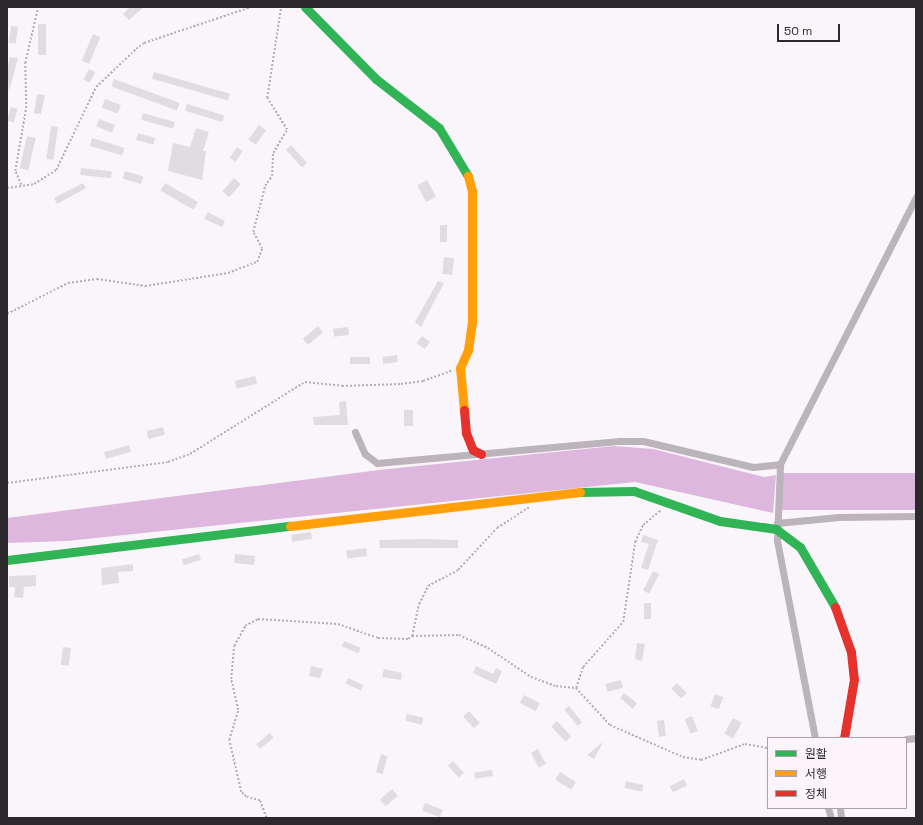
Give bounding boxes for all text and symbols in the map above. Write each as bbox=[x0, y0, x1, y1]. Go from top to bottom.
scale bar bbox=[779, 16, 842, 42]
text: 50 m bbox=[784, 23, 812, 39]
legend bbox=[767, 737, 907, 809]
text: 원활 bbox=[805, 746, 827, 762]
text: 서행 bbox=[805, 766, 827, 782]
text: 정체 bbox=[805, 786, 827, 802]

